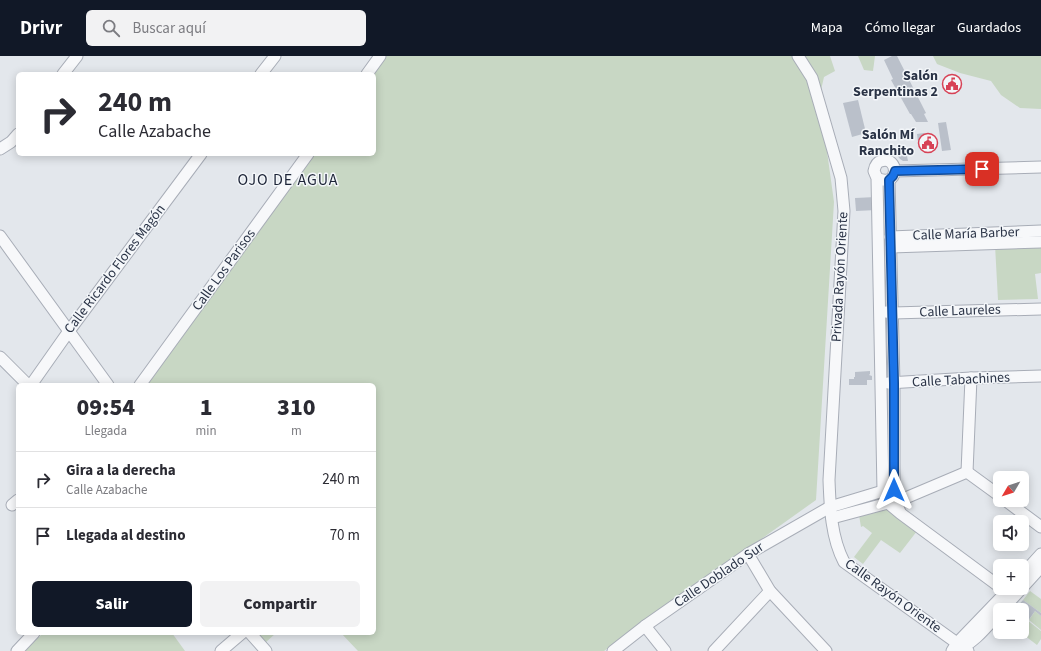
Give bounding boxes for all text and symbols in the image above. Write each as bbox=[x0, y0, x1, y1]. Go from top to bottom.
search box bbox=[86, 10, 366, 46]
text: Drivr bbox=[20, 15, 62, 42]
icon: search bbox=[100, 17, 122, 39]
text: Buscar aquí bbox=[132, 18, 206, 39]
text: Mapa bbox=[811, 18, 843, 38]
text: Cómo llegar bbox=[865, 18, 935, 38]
text: Guardados bbox=[957, 18, 1021, 38]
place label: Salón Serpentinas 2 bbox=[853, 66, 938, 102]
public building icon: Salón Serpentinas 2 bbox=[941, 73, 963, 95]
text: 240 m bbox=[98, 82, 172, 122]
icon: right bbox=[32, 88, 84, 140]
text: Calle Azabache bbox=[98, 119, 211, 144]
place label: Salón Mí Ranchito bbox=[859, 125, 915, 161]
public building icon: Salón Mí Ranchito bbox=[917, 132, 939, 154]
pin bbox=[965, 152, 999, 186]
icon: arrive bbox=[971, 158, 993, 180]
district label: OJO DE AGUA bbox=[237, 169, 339, 191]
street label: Calle Ricardo Flores Magón bbox=[60, 200, 170, 338]
street label: Privada Rayón Oriente bbox=[827, 211, 853, 343]
street label: Calle María Barber bbox=[912, 222, 1020, 246]
street label: Calle Los Parisos bbox=[187, 225, 261, 315]
street label: Calle Laureles bbox=[919, 300, 1001, 322]
street label: Calle Tabachines bbox=[912, 367, 1011, 393]
text: 09:54 bbox=[76, 390, 135, 425]
text: 1 bbox=[200, 390, 213, 425]
text: 310 bbox=[277, 390, 316, 425]
text: Llegada bbox=[84, 422, 127, 440]
text: min bbox=[196, 422, 217, 440]
text: m bbox=[291, 422, 302, 440]
text: Gira a la derecha bbox=[66, 460, 176, 481]
icon: right bbox=[32, 469, 54, 491]
text: 240 m bbox=[322, 469, 360, 490]
position arrow bbox=[873, 469, 915, 511]
north arrow bbox=[993, 471, 1029, 507]
map controls bbox=[993, 471, 1029, 639]
text: Calle Azabache bbox=[66, 481, 148, 499]
button: sound bbox=[993, 515, 1029, 551]
icon: arrive bbox=[32, 525, 54, 547]
text: Llegada al destino bbox=[66, 525, 186, 546]
text: 70 m bbox=[330, 525, 360, 546]
street label: Calle Doblado Sur bbox=[670, 537, 768, 613]
street label: Calle Rayón Oriente bbox=[841, 554, 945, 638]
button: + bbox=[993, 559, 1029, 595]
button: Salir bbox=[32, 581, 192, 627]
button: Compartir bbox=[200, 581, 360, 627]
button: − bbox=[993, 603, 1029, 639]

